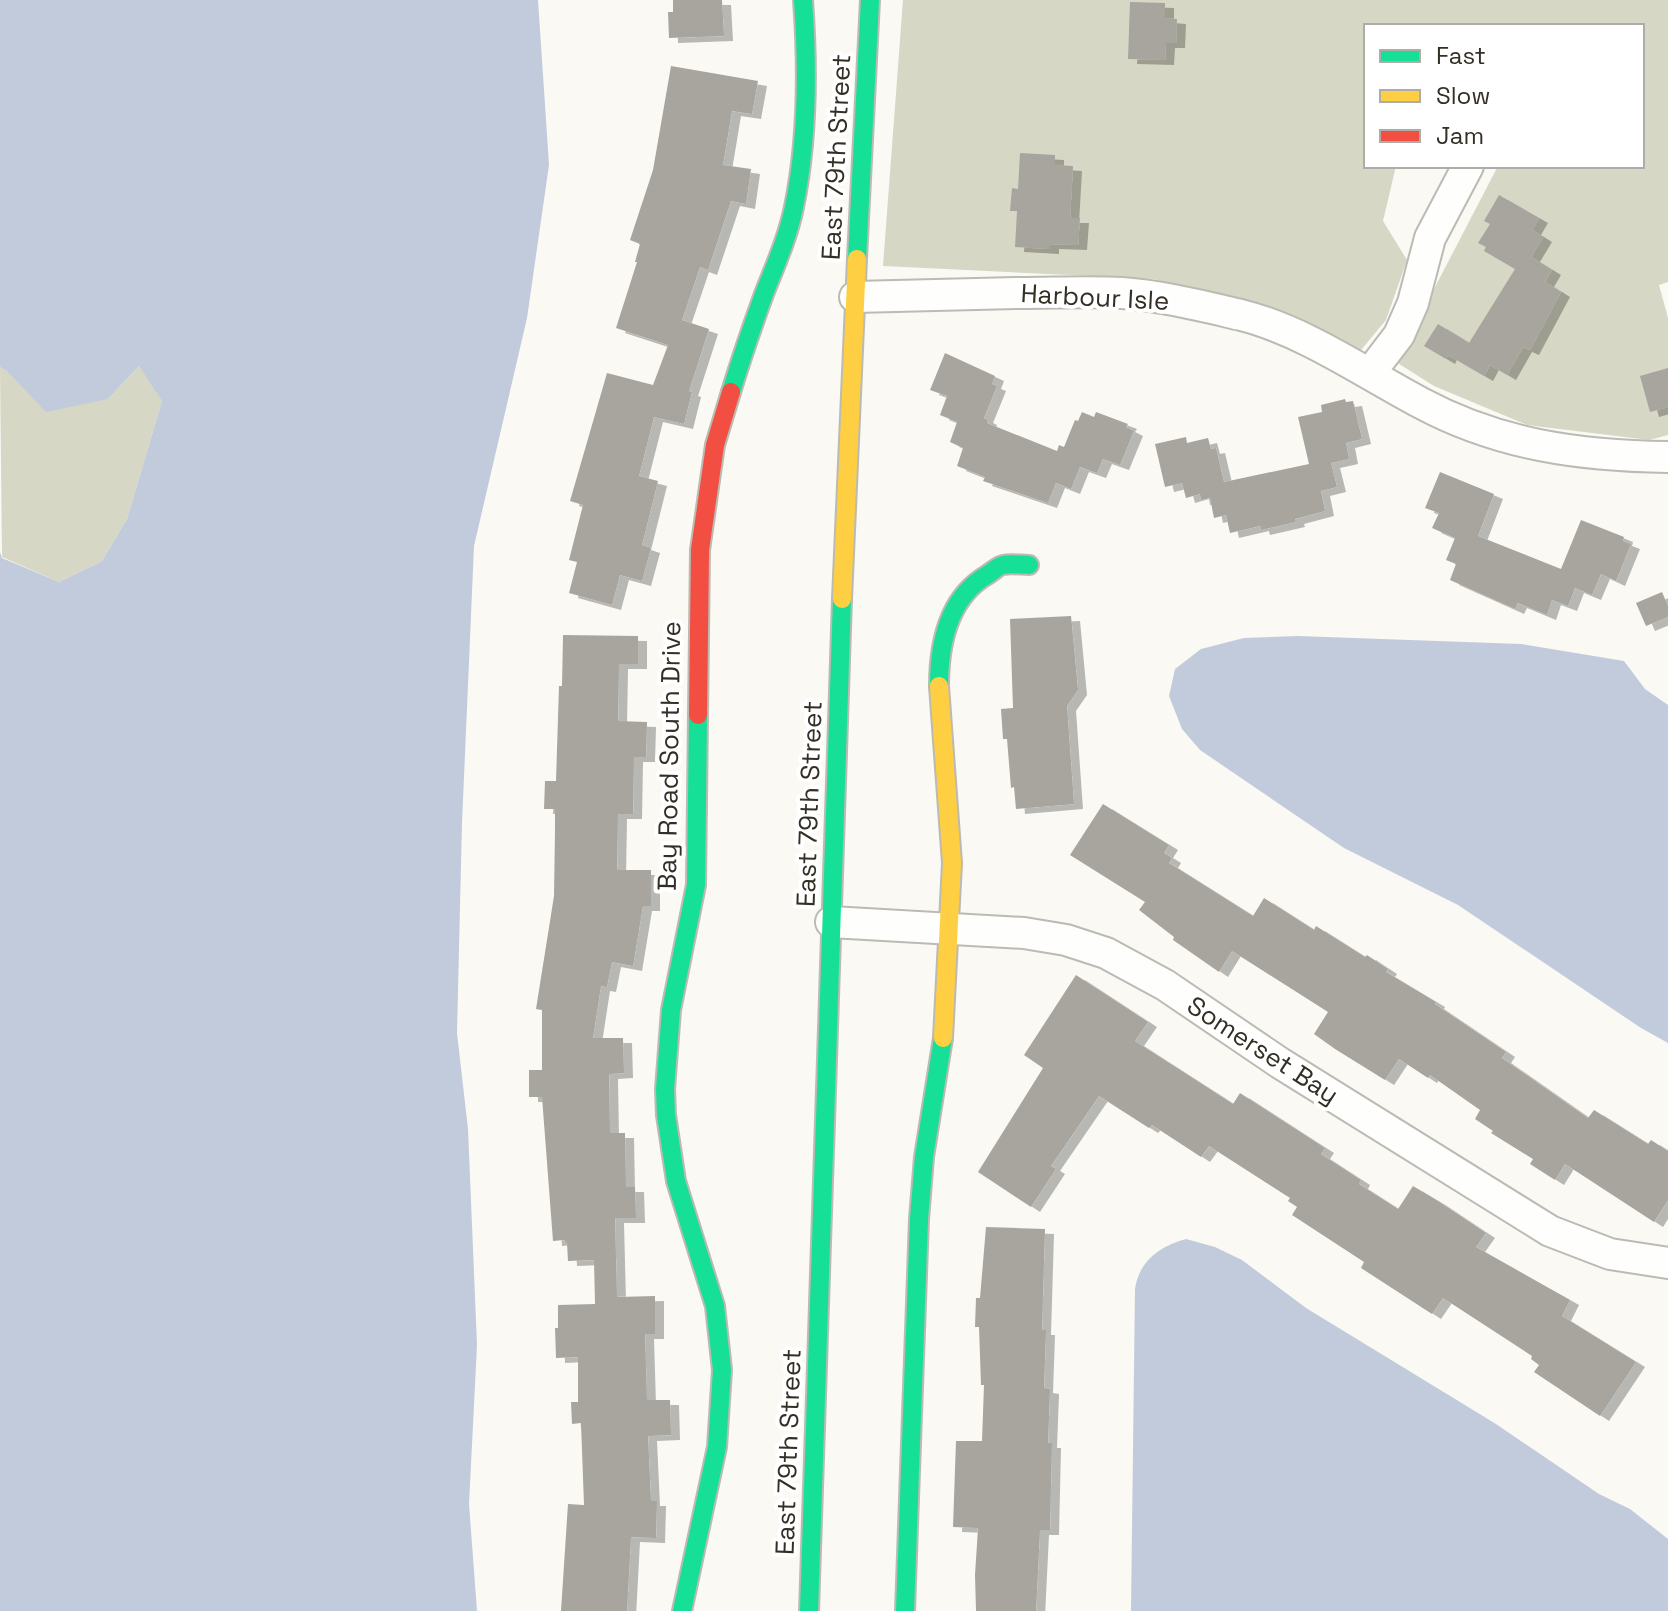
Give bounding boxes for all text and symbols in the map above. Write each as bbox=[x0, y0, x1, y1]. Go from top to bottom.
legend bbox=[1364, 24, 1644, 168]
text: Fast bbox=[1436, 40, 1486, 71]
street label: East 79th Street bbox=[814, 53, 858, 261]
text: Slow bbox=[1436, 80, 1490, 111]
text: Jam bbox=[1436, 120, 1484, 151]
street label: Harbour Isle bbox=[1020, 276, 1170, 318]
street label: Bay Road South Drive bbox=[650, 621, 688, 891]
street label: East 79th Street bbox=[788, 700, 830, 908]
street label: Somerset Bay bbox=[1181, 988, 1345, 1112]
street label: East 79th Street bbox=[767, 1348, 809, 1556]

